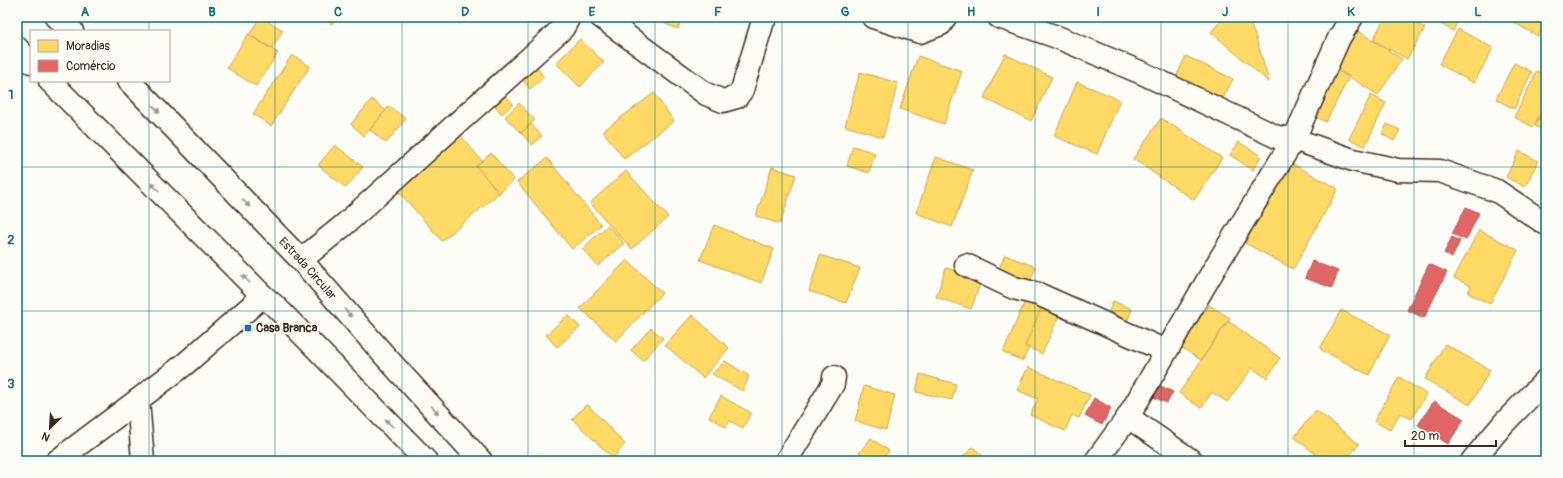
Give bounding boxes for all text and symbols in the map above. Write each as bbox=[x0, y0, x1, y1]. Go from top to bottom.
text: A bbox=[81, 4, 90, 20]
text: B bbox=[208, 4, 216, 20]
text: C bbox=[334, 4, 342, 20]
text: D bbox=[461, 4, 469, 20]
text: E bbox=[589, 4, 596, 20]
text: F bbox=[714, 4, 722, 20]
text: G bbox=[841, 4, 850, 20]
text: H bbox=[967, 4, 975, 20]
text: I bbox=[1096, 4, 1100, 20]
text: J bbox=[1222, 4, 1228, 20]
text: K bbox=[1347, 4, 1355, 20]
text: L bbox=[1474, 4, 1482, 20]
legend bbox=[30, 30, 170, 82]
text: Moradias bbox=[66, 39, 111, 54]
text: Comércio bbox=[66, 59, 116, 74]
text: 1 bbox=[8, 87, 14, 103]
one-way arrow bbox=[151, 104, 161, 114]
one-way arrow bbox=[150, 182, 160, 192]
one-way arrow bbox=[241, 198, 251, 208]
text: 2 bbox=[7, 232, 15, 248]
street label: Estrada Circular bbox=[275, 234, 340, 304]
one-way arrow bbox=[241, 274, 251, 284]
one-way arrow bbox=[343, 308, 352, 319]
place label: Casa Branca bbox=[256, 321, 318, 336]
marker: Casa Branca bbox=[243, 323, 253, 333]
text: 3 bbox=[7, 376, 15, 392]
one-way arrow bbox=[430, 405, 439, 415]
north arrow bbox=[30, 408, 70, 448]
one-way arrow bbox=[384, 418, 394, 428]
scale bar bbox=[1405, 422, 1496, 448]
text: N bbox=[39, 429, 52, 444]
text: 20 m bbox=[1411, 429, 1440, 444]

